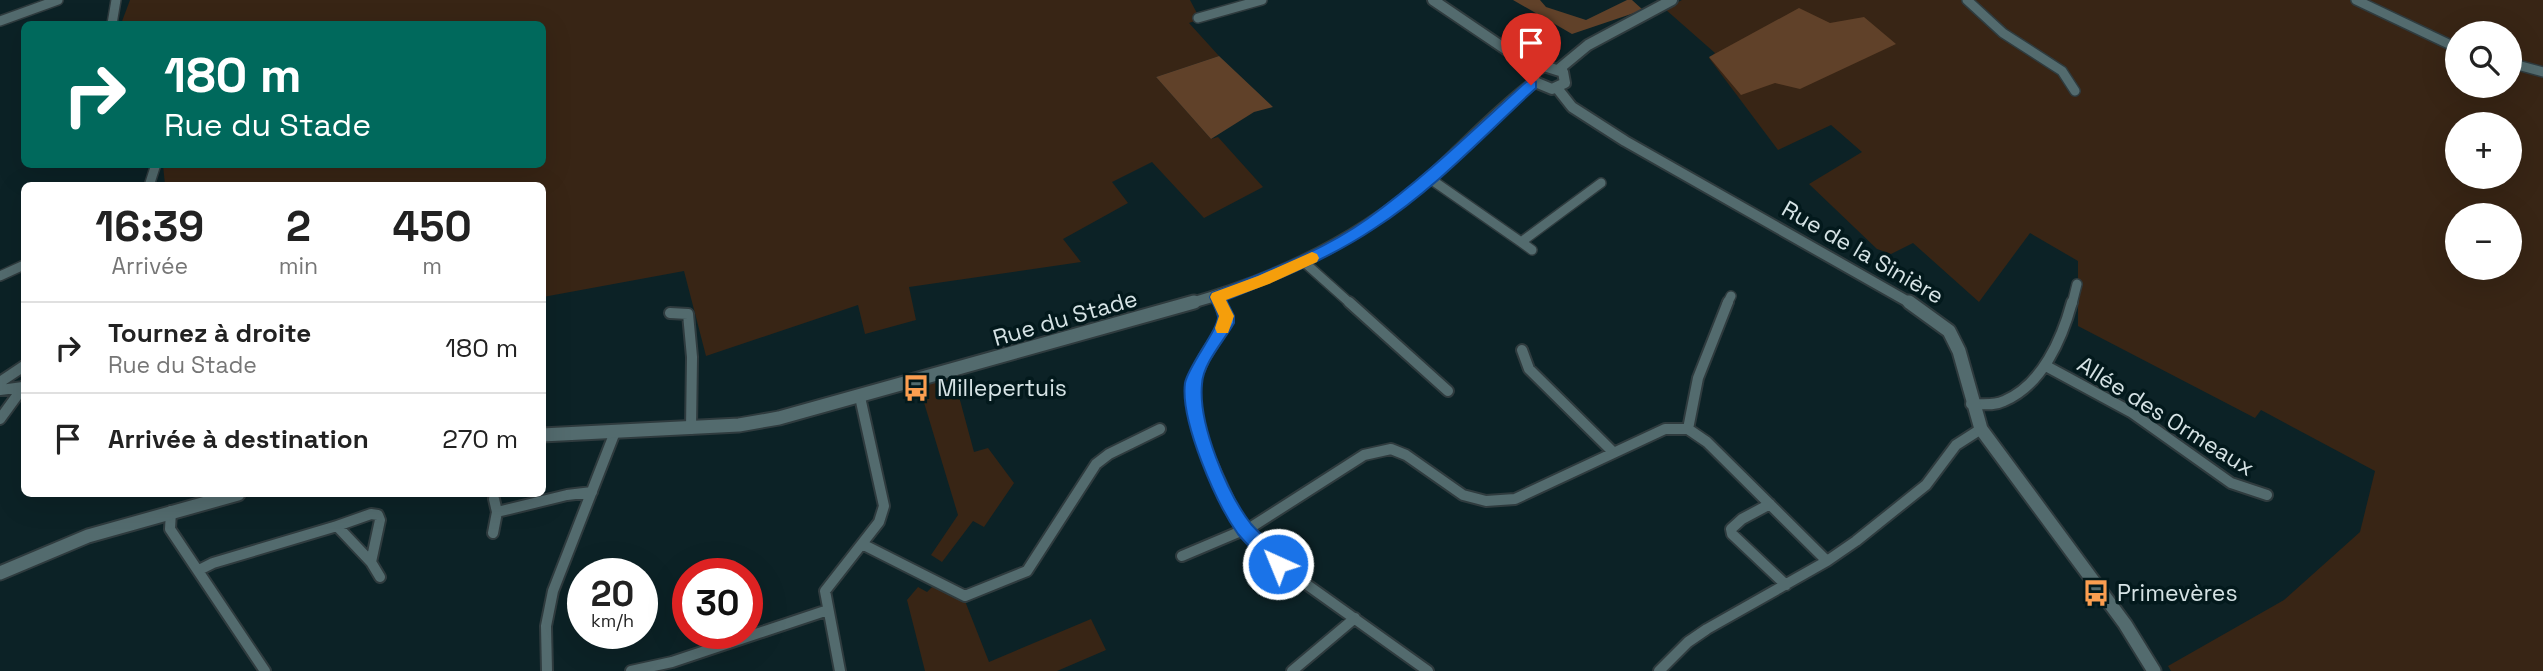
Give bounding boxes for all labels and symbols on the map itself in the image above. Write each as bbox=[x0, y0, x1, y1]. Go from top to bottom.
pin bbox=[1501, 13, 1561, 85]
street label: Rue de la Sinière bbox=[1777, 193, 1949, 311]
street label: Rue du Stade bbox=[989, 283, 1141, 353]
street label: Allée des Ormeaux bbox=[2072, 349, 2260, 483]
bus stop icon: Millepertuis bbox=[901, 373, 931, 403]
place label: Millepertuis bbox=[937, 373, 1067, 403]
position arrow bbox=[1241, 527, 1315, 601]
speed limit sign: 30 bbox=[672, 558, 763, 649]
bus stop icon: Primevères bbox=[2081, 578, 2111, 608]
place label: Primevères bbox=[2117, 578, 2238, 608]

